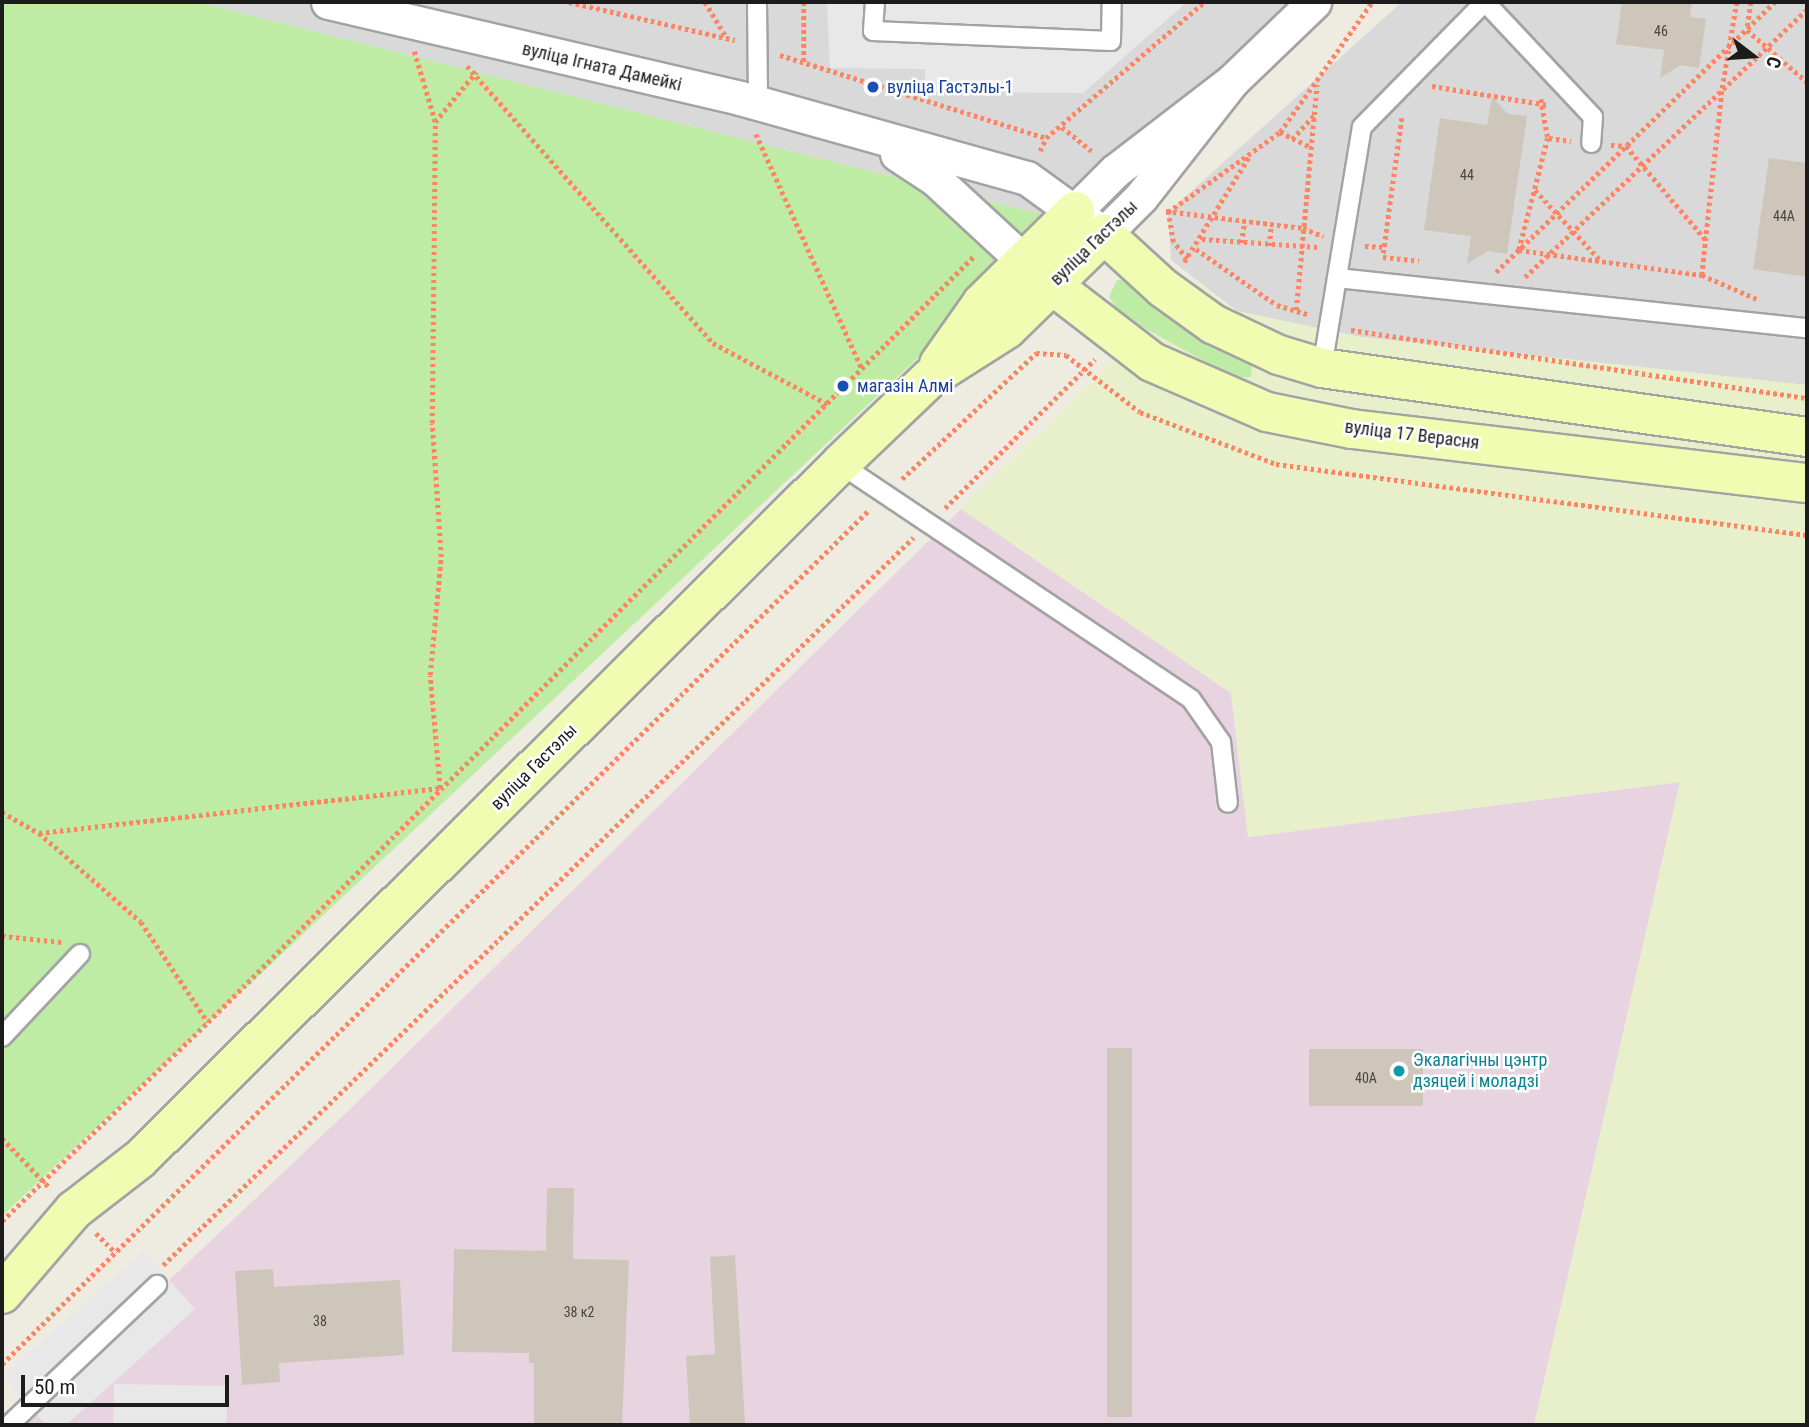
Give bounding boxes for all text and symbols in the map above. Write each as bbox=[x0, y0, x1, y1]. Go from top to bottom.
north arrow bbox=[1718, 21, 1788, 91]
house number: 46 bbox=[1654, 23, 1668, 39]
street label: вуліца Ігната Дамейкі bbox=[520, 38, 684, 96]
text: С bbox=[1761, 54, 1786, 71]
place label: вуліца Гастэлы-1 bbox=[887, 76, 1013, 98]
marker: вуліца Гастэлы-1 bbox=[865, 79, 881, 95]
house number: 44 bbox=[1460, 167, 1474, 183]
street label: вуліца Гастэлы bbox=[1046, 196, 1142, 290]
house number: 44А bbox=[1773, 208, 1795, 224]
place label: магазін Алмі bbox=[857, 375, 954, 397]
marker: магазін Алмі bbox=[835, 378, 851, 394]
street label: вуліца 17 Верасня bbox=[1343, 416, 1481, 454]
street label: вуліца Гастэлы bbox=[486, 719, 582, 815]
place label: Экалагічны цэнтр дзяцей і моладзі bbox=[1413, 1050, 1547, 1092]
marker: Экалагічны цэнтр дзяцей і моладзі bbox=[1391, 1063, 1407, 1079]
house number: 40А bbox=[1355, 1070, 1377, 1086]
house number: 38 к2 bbox=[564, 1304, 594, 1320]
house number: 38 bbox=[313, 1313, 327, 1329]
scale bar bbox=[24, 1360, 233, 1404]
text: 50 m bbox=[34, 1375, 75, 1399]

